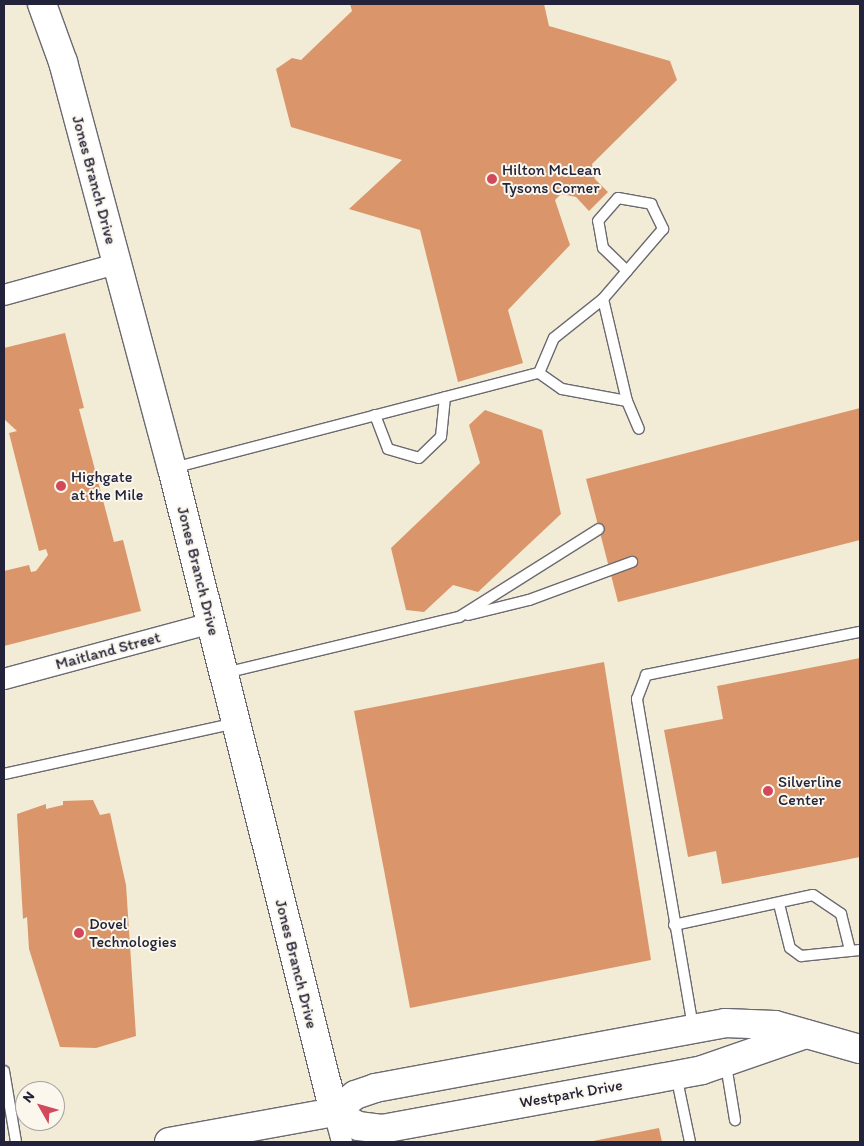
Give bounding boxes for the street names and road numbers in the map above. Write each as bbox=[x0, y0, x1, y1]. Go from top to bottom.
street label: Jones Branch Drive bbox=[68, 114, 120, 246]
street label: Jones Branch Drive bbox=[173, 504, 223, 638]
street label: Maitland Street bbox=[54, 628, 162, 674]
street label: Jones Branch Drive bbox=[271, 897, 321, 1031]
street label: Westpark Drive bbox=[518, 1075, 624, 1113]

